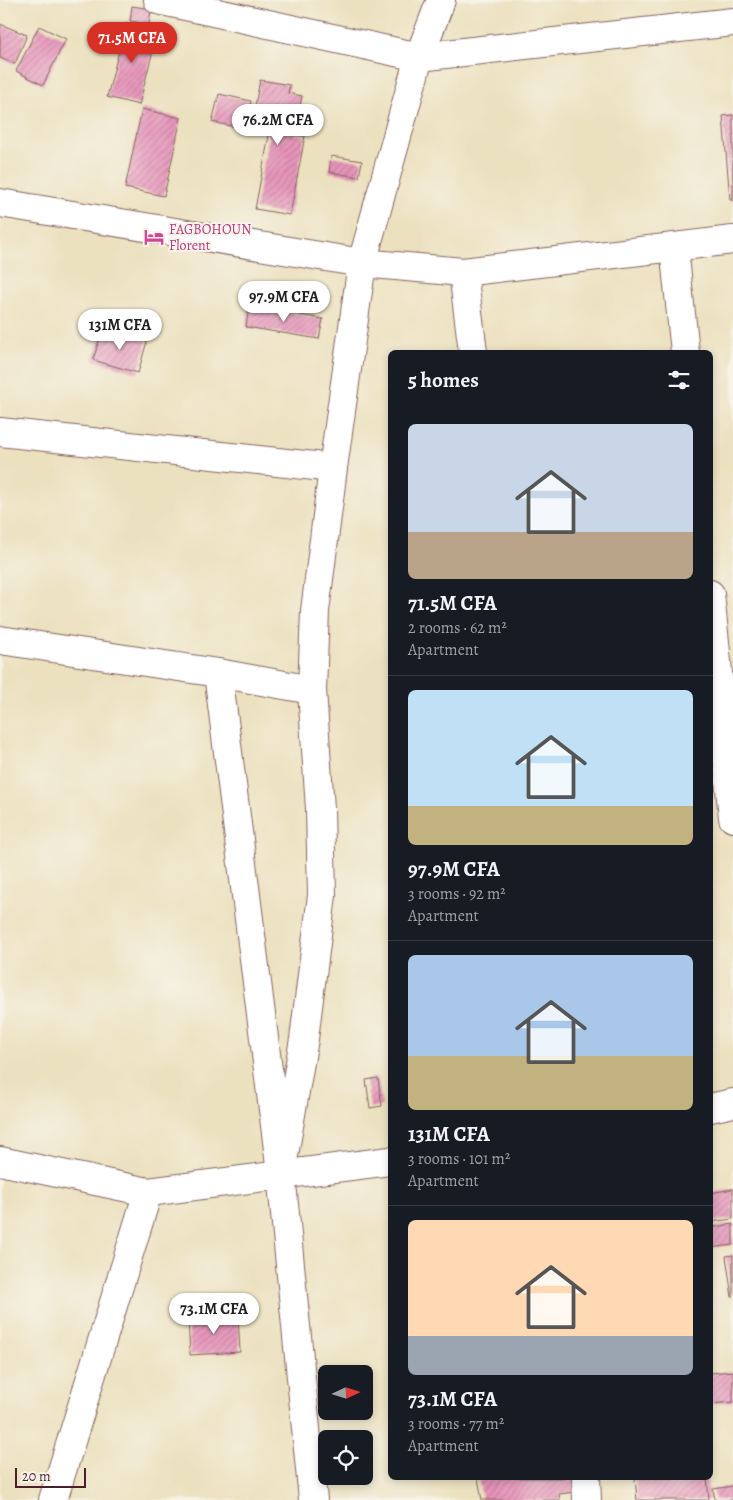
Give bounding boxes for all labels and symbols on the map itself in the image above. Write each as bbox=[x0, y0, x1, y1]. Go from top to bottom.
pin: 71.5M CFA bbox=[75, 22, 189, 64]
pin: 76.2M CFA bbox=[221, 104, 335, 146]
place label: FAGBOHOUN Florent bbox=[169, 220, 251, 255]
hotel icon: FAGBOHOUN Florent bbox=[143, 226, 165, 248]
pin: 97.9M CFA bbox=[227, 280, 341, 323]
pin: 131M CFA bbox=[68, 308, 172, 351]
pin: 73.1M CFA bbox=[157, 1292, 271, 1335]
north arrow bbox=[318, 1365, 372, 1420]
scale bar bbox=[15, 1465, 86, 1488]

